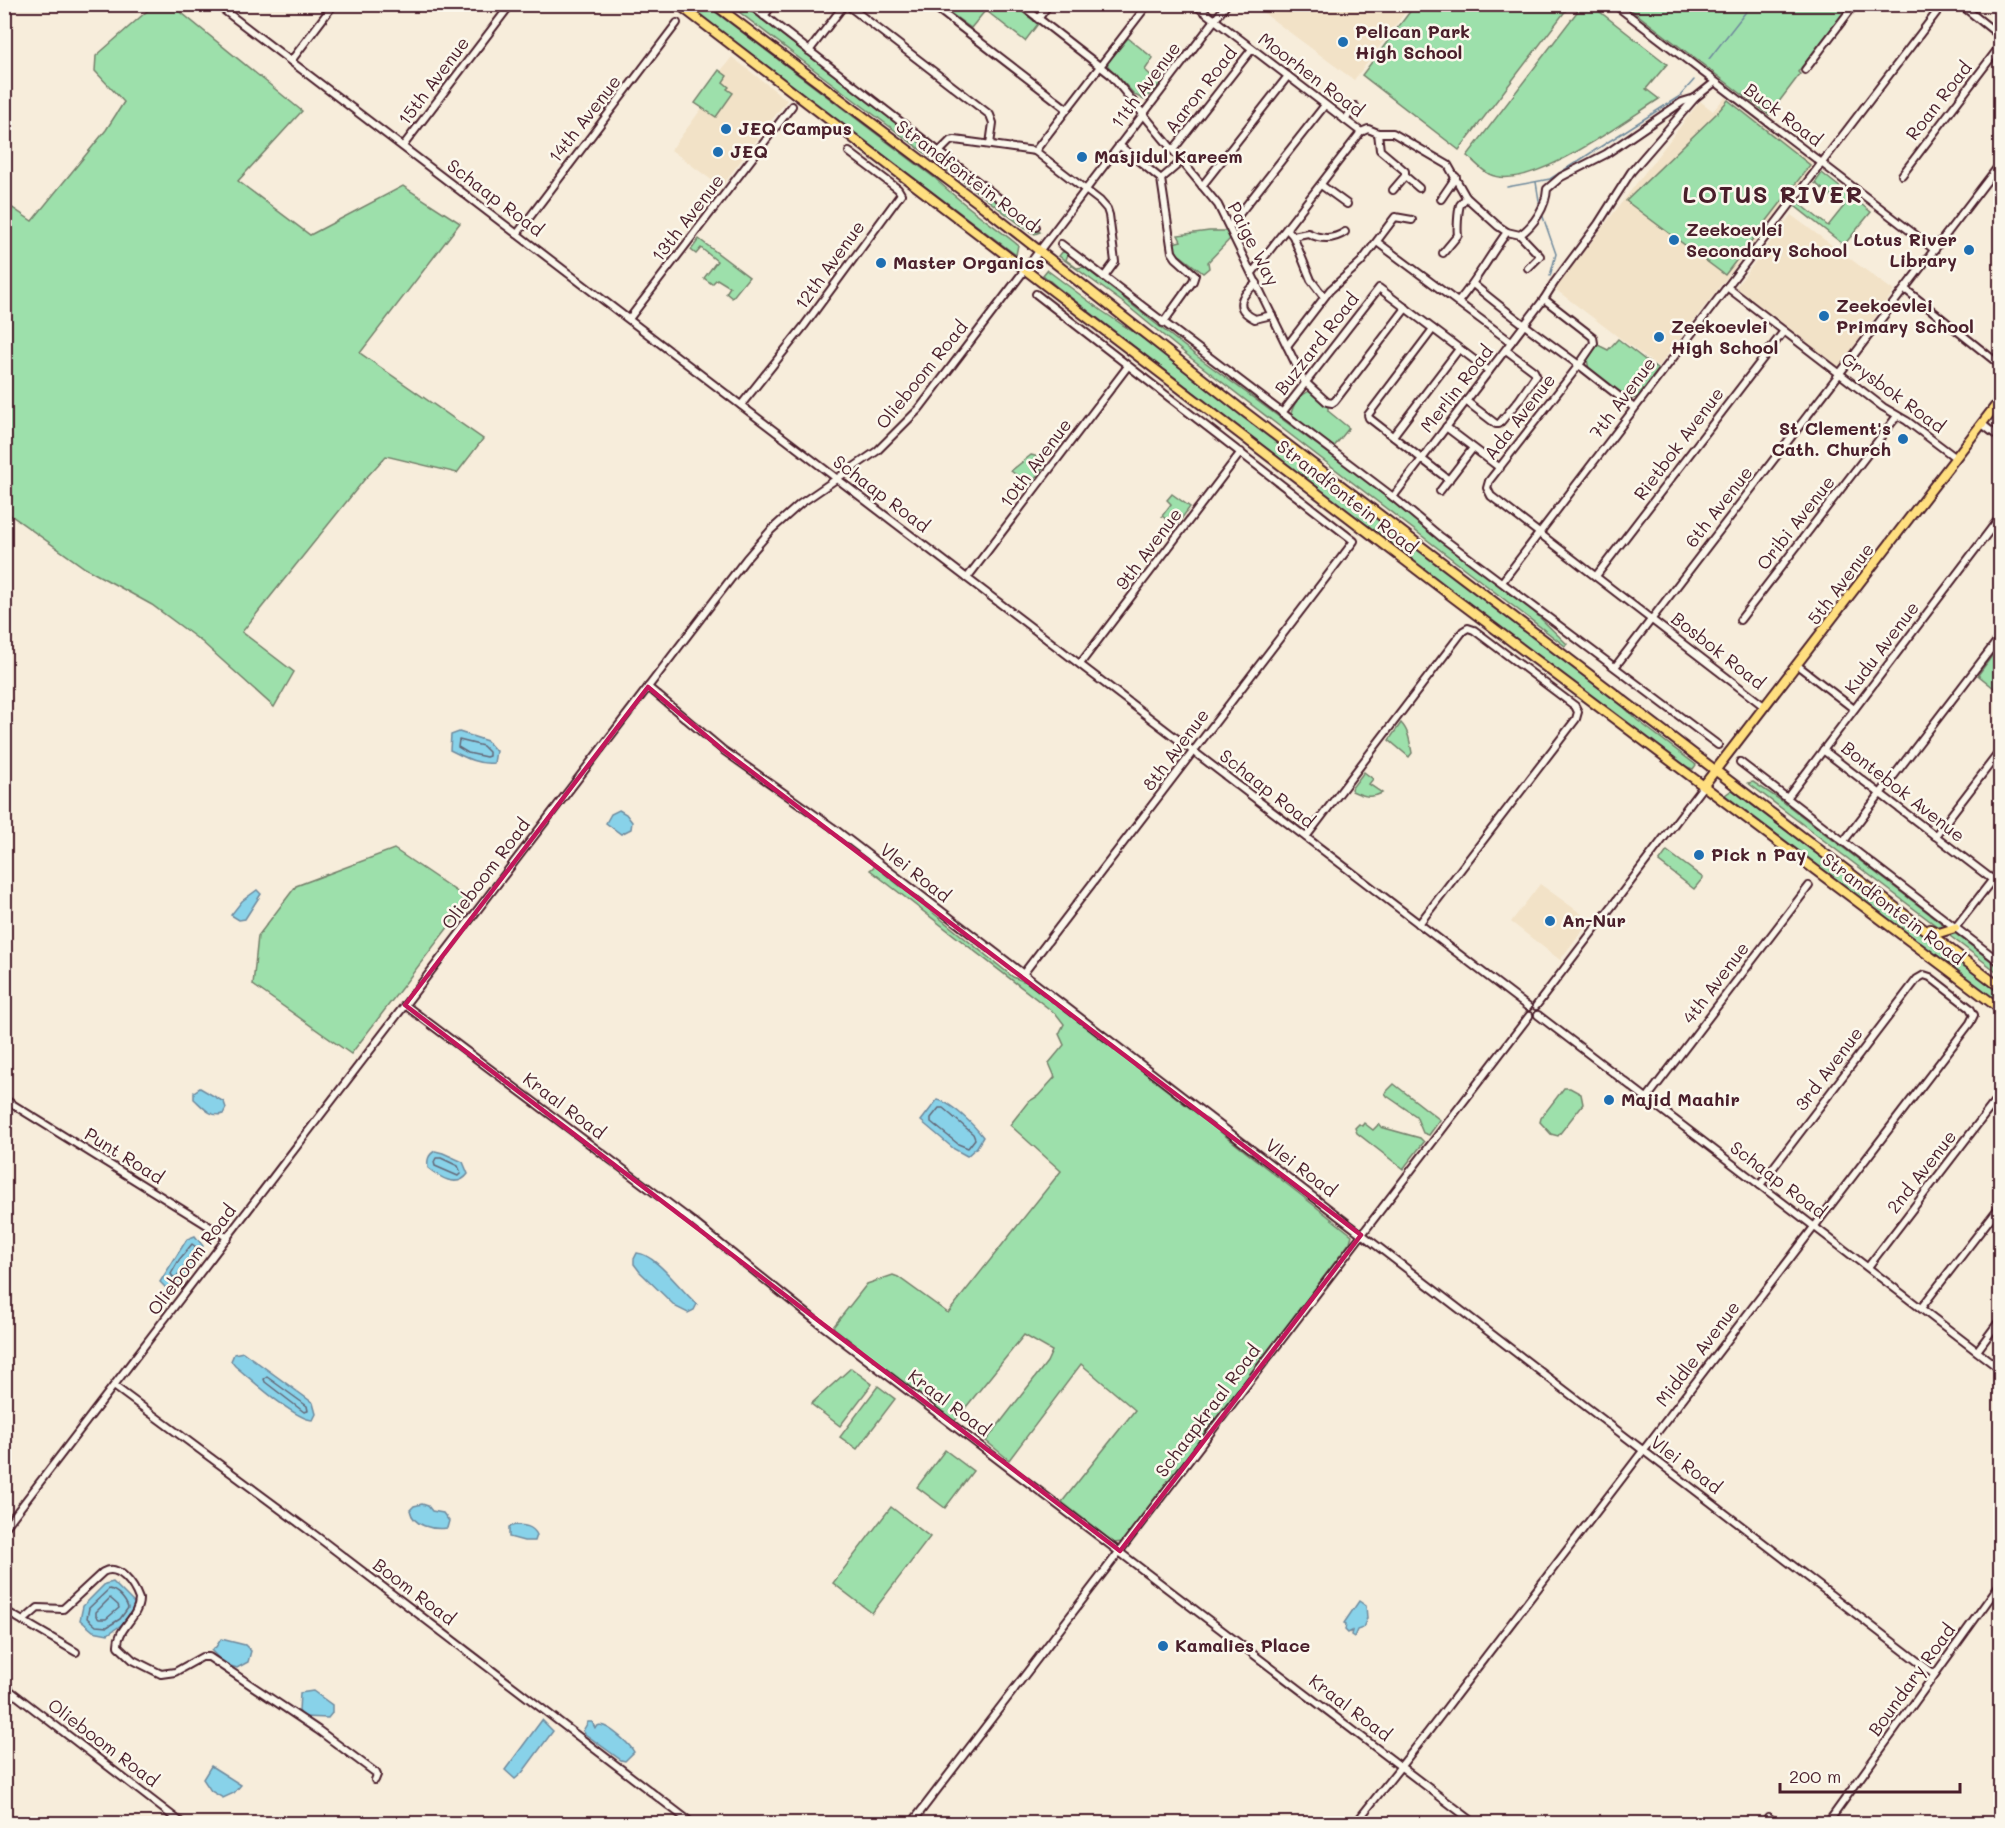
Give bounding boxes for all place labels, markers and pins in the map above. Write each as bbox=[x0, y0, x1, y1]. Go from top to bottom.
place label: Pelican Park High School bbox=[1355, 19, 1470, 64]
marker: Pelican Park High School bbox=[1336, 35, 1350, 49]
place label: JEQ Campus bbox=[738, 116, 852, 140]
marker: JEQ Campus bbox=[719, 122, 733, 136]
place label: JEQ bbox=[730, 139, 768, 163]
place label: Masjidul Kareem bbox=[1094, 144, 1243, 168]
marker: JEQ bbox=[711, 145, 725, 159]
marker: Masjidul Kareem bbox=[1075, 150, 1089, 164]
place label: Zeekoevlei Secondary School bbox=[1686, 217, 1847, 262]
place label: Lotus River Library bbox=[1853, 227, 1957, 272]
marker: Zeekoevlei Secondary School bbox=[1667, 233, 1681, 247]
marker: Lotus River Library bbox=[1962, 243, 1976, 257]
place label: Master Organics bbox=[893, 250, 1044, 274]
marker: Master Organics bbox=[874, 256, 888, 270]
place label: Zeekoevlei Primary School bbox=[1836, 293, 1974, 338]
marker: Zeekoevlei Primary School bbox=[1817, 309, 1831, 323]
place label: Zeekoevlei High School bbox=[1671, 314, 1778, 359]
marker: Zeekoevlei High School bbox=[1652, 330, 1666, 344]
place label: St Clement's Cath. Church bbox=[1771, 416, 1891, 461]
marker: St Clement's Cath. Church bbox=[1896, 432, 1910, 446]
place label: Pick n Pay bbox=[1711, 842, 1806, 866]
marker: Pick n Pay bbox=[1692, 848, 1706, 862]
place label: An-Nur bbox=[1562, 908, 1626, 932]
marker: An-Nur bbox=[1543, 914, 1557, 928]
place label: Majid Maahir bbox=[1621, 1087, 1740, 1111]
marker: Majid Maahir bbox=[1602, 1093, 1616, 1107]
place label: Kamalies Place bbox=[1175, 1633, 1310, 1657]
marker: Kamalies Place bbox=[1156, 1639, 1170, 1653]

